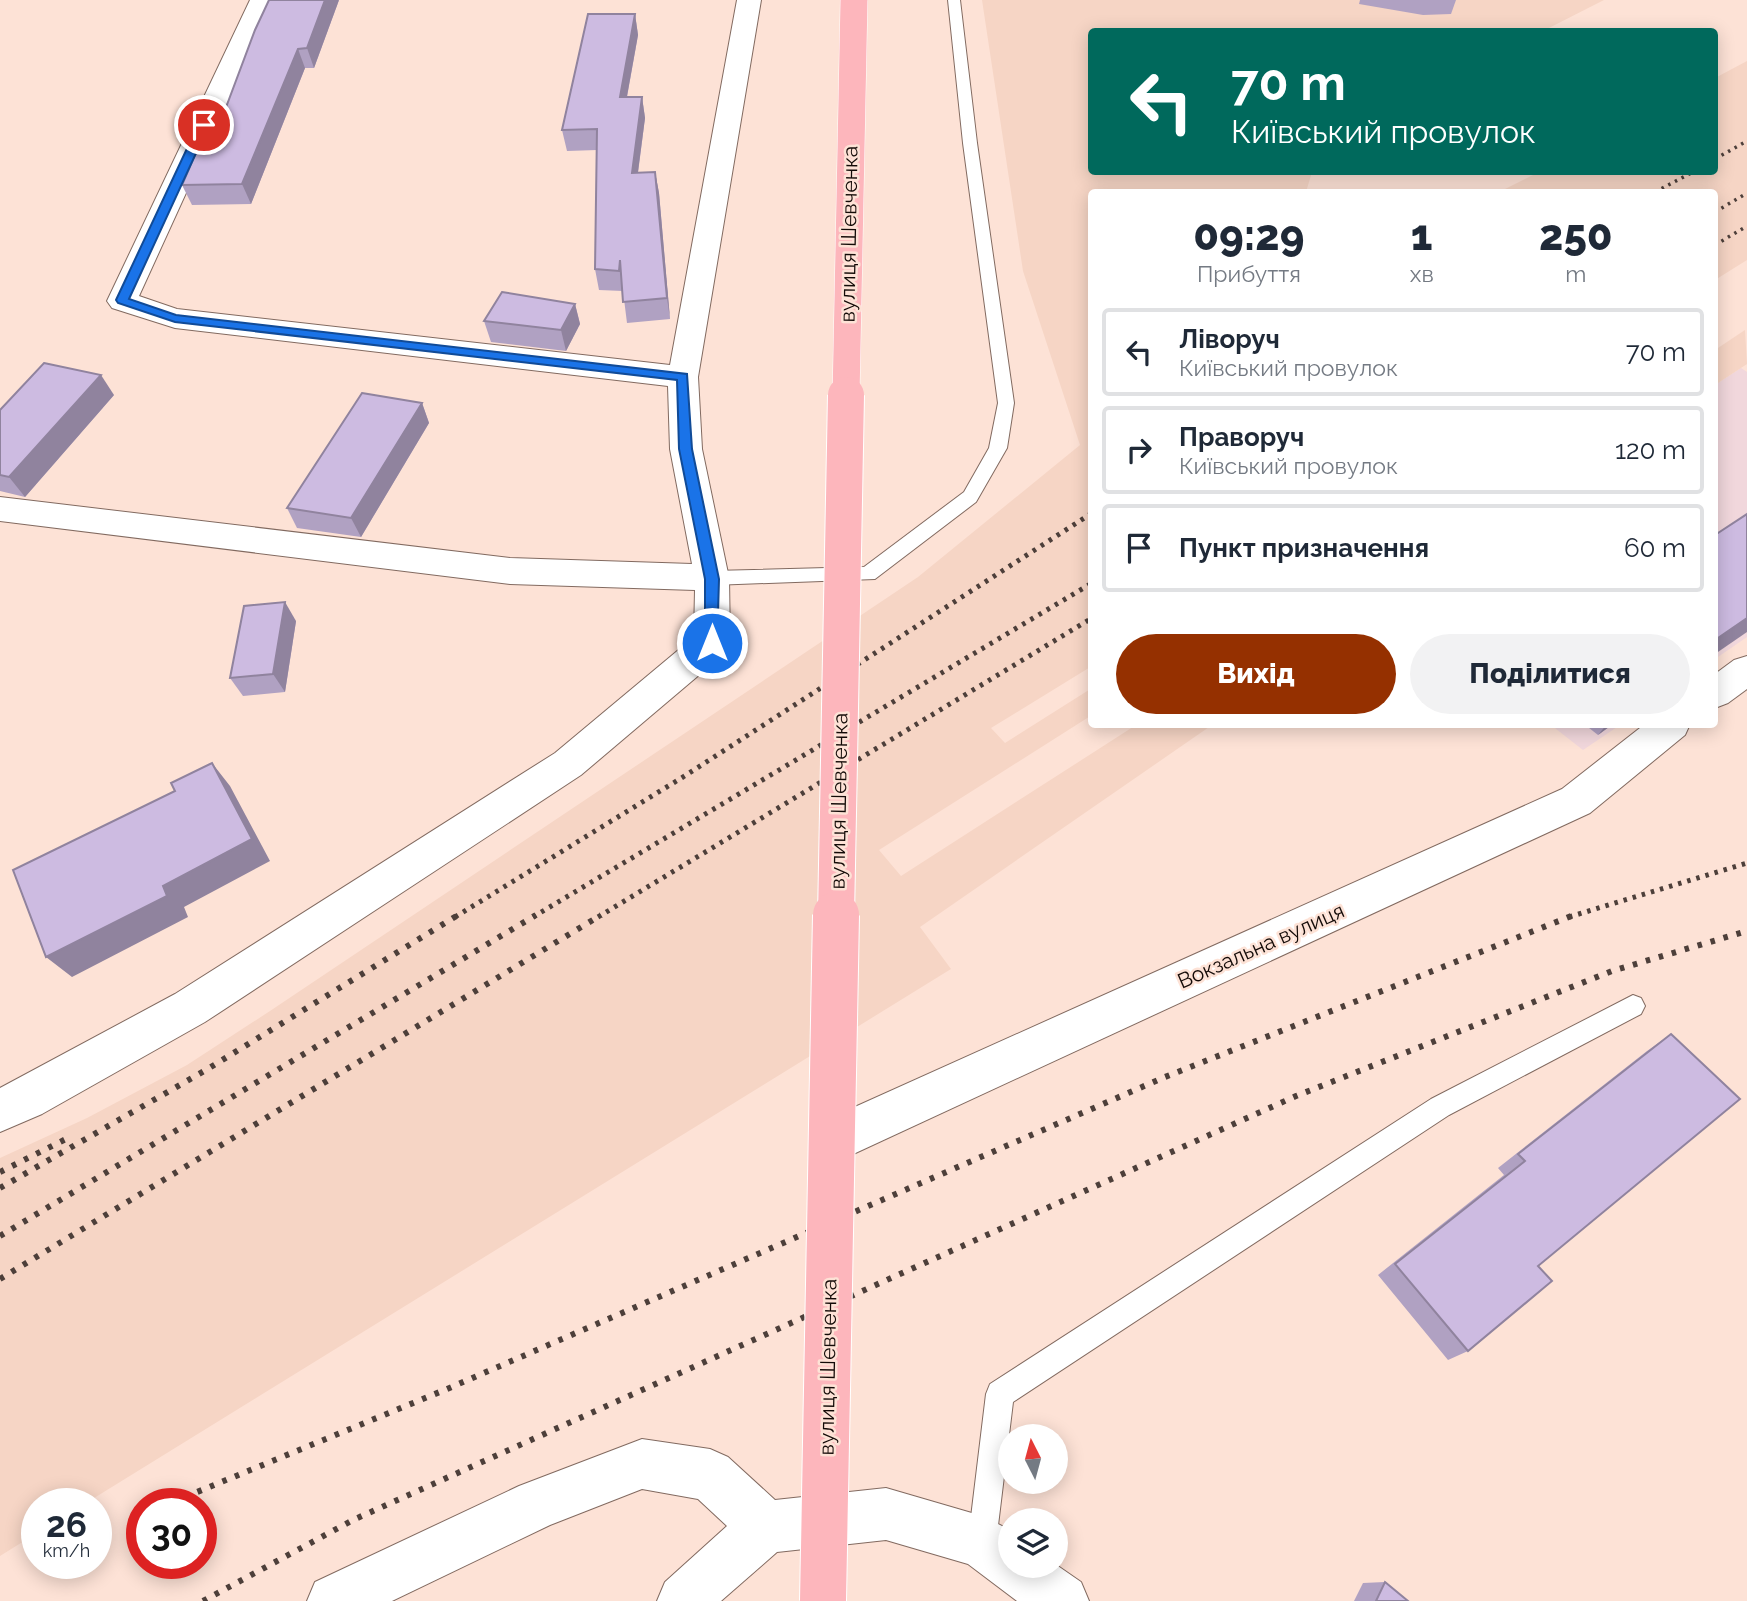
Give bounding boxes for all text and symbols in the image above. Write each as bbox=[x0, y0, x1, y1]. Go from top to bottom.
text: 70 m bbox=[1231, 54, 1346, 111]
icon: left bbox=[1116, 56, 1207, 147]
pin bbox=[174, 95, 234, 155]
icon: arrive bbox=[185, 106, 223, 144]
text: Київський провулок bbox=[1231, 113, 1536, 150]
street label: вулиця Шевченка bbox=[834, 145, 863, 323]
text: 09:29 bbox=[1193, 211, 1304, 260]
text: 1 bbox=[1411, 211, 1433, 260]
text: 250 bbox=[1539, 211, 1613, 260]
text: Прибуття bbox=[1197, 260, 1301, 287]
text: хв bbox=[1410, 260, 1434, 287]
text: m bbox=[1565, 260, 1586, 287]
text: Ліворуч bbox=[1179, 324, 1280, 354]
icon: left bbox=[1120, 333, 1158, 371]
text: 70 m bbox=[1626, 337, 1686, 367]
text: Київський провулок bbox=[1179, 354, 1398, 381]
text: Праворуч bbox=[1179, 422, 1304, 452]
icon: right bbox=[1120, 431, 1158, 469]
text: 120 m bbox=[1615, 435, 1686, 465]
text: Київський провулок bbox=[1179, 452, 1398, 479]
icon: arrive bbox=[1120, 529, 1158, 567]
text: Пункт призначення bbox=[1179, 533, 1429, 563]
text: 60 m bbox=[1624, 533, 1686, 563]
position arrow bbox=[675, 606, 749, 680]
button: Вихід bbox=[1116, 634, 1396, 714]
button: Поділитися bbox=[1410, 634, 1690, 714]
street label: вулиця Шевченка bbox=[824, 712, 853, 890]
street label: Вокзальна вулиця bbox=[1174, 898, 1348, 994]
street label: вулиця Шевченка bbox=[813, 1278, 842, 1456]
north arrow bbox=[998, 1424, 1068, 1494]
map controls bbox=[998, 1424, 1068, 1578]
speed limit sign: 30 bbox=[126, 1488, 217, 1579]
text: 26 bbox=[46, 1504, 87, 1545]
button: layers bbox=[998, 1508, 1068, 1578]
text: km/h bbox=[43, 1540, 90, 1561]

